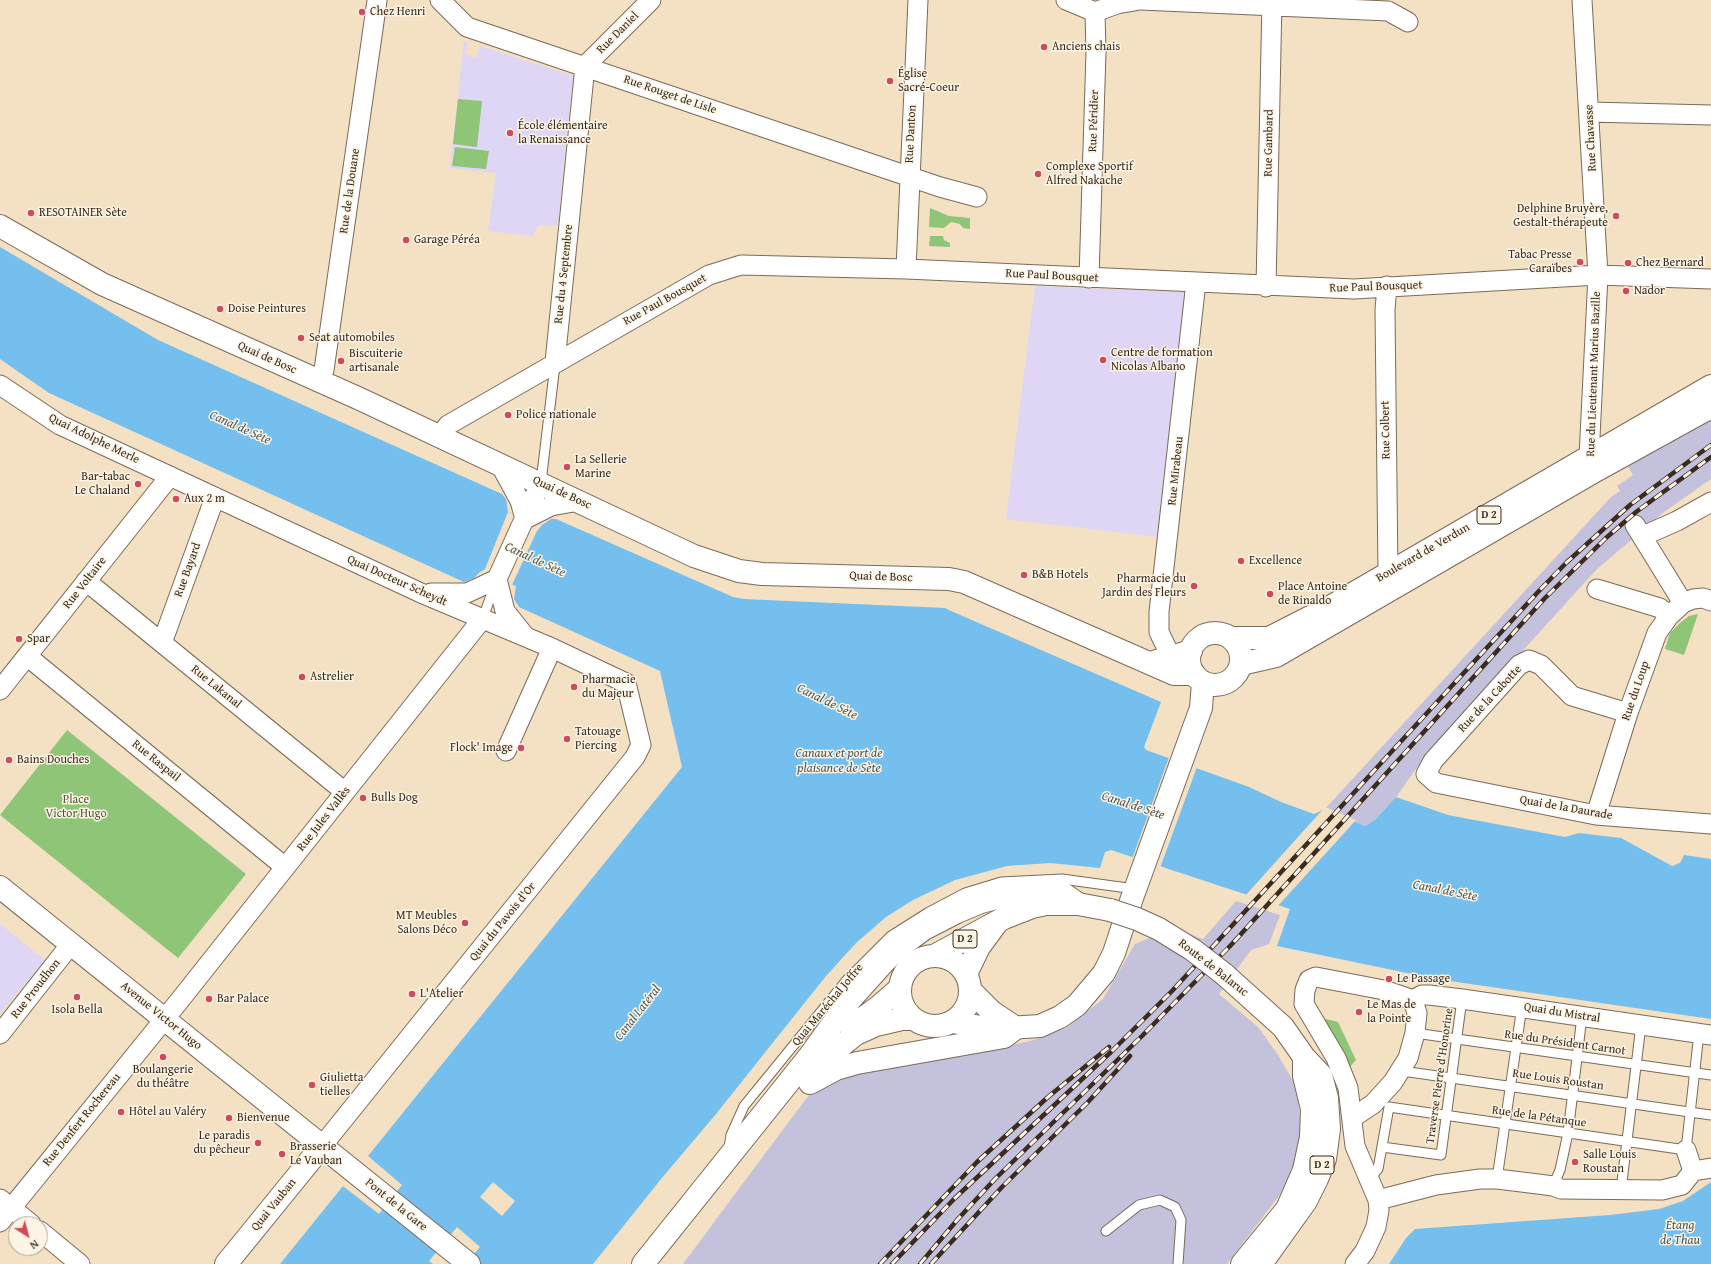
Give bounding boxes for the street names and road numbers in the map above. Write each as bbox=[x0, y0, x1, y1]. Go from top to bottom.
street label: Rue Daniel bbox=[594, 9, 642, 57]
street label: Rue Rouget de Lisle bbox=[622, 72, 718, 118]
street label: Rue Péridier bbox=[1086, 90, 1102, 152]
street label: Rue Danton bbox=[902, 104, 920, 164]
street label: Rue Chavasse bbox=[1582, 104, 1600, 172]
street label: Rue Gambard bbox=[1261, 109, 1277, 177]
street label: Rue de la Douane bbox=[337, 147, 363, 235]
street label: Rue du 4 Septembre bbox=[552, 224, 576, 324]
street label: Rue Paul Bousquet bbox=[1005, 266, 1099, 286]
street label: Rue Paul Bousquet bbox=[621, 271, 709, 329]
street label: Rue Paul Bousquet bbox=[1329, 278, 1423, 296]
street label: Rue du Lieutenant Marius Bazille bbox=[1584, 291, 1604, 457]
street label: Quai de Bosc bbox=[235, 339, 299, 377]
street label: Rue Colbert bbox=[1378, 401, 1394, 459]
street label: Quai Adolphe Merle bbox=[46, 411, 142, 467]
street label: Rue Mirabeau bbox=[1165, 436, 1187, 506]
street label: Quai de Bosc bbox=[530, 473, 594, 513]
road number: D 2 bbox=[1477, 506, 1501, 524]
street label: Boulevard de Verdun bbox=[1374, 520, 1472, 586]
street label: Rue Bayard bbox=[172, 541, 204, 599]
street label: Quai Docteur Scheydt bbox=[345, 552, 449, 610]
street label: Rue Voltaire bbox=[60, 554, 110, 612]
street label: Quai de Bosc bbox=[849, 569, 913, 585]
street label: Rue du Loup bbox=[1619, 659, 1653, 723]
street label: Rue Lakanal bbox=[188, 662, 244, 712]
street label: Rue de la Cabotte bbox=[1455, 662, 1525, 736]
street label: Rue Raspail bbox=[129, 737, 183, 785]
street label: Rue Jules Vallès bbox=[294, 784, 354, 854]
street label: Quai de la Daurade bbox=[1519, 793, 1613, 823]
street label: Quai du Pavois d'Or bbox=[467, 880, 539, 964]
road number: D 2 bbox=[953, 930, 977, 948]
street label: Route de Balaruc bbox=[1175, 936, 1251, 1000]
street label: Rue Proudhon bbox=[8, 956, 64, 1022]
street label: Quai Maréchal Joffre bbox=[789, 961, 867, 1049]
street label: Avenue Victor Hugo bbox=[117, 979, 205, 1053]
street label: Quai du Mistral bbox=[1523, 1000, 1601, 1026]
street label: Traverse Pierre d'Honorine bbox=[1423, 1007, 1457, 1145]
street label: Rue du Président Carnot bbox=[1503, 1027, 1627, 1059]
street label: Rue Louis Roustan bbox=[1512, 1066, 1604, 1094]
street label: Rue Denfert Rochereau bbox=[40, 1070, 124, 1170]
street label: Rue de la Pétanque bbox=[1491, 1103, 1587, 1131]
road number: D 2 bbox=[1310, 1156, 1334, 1174]
street label: Quai Vauban bbox=[248, 1176, 300, 1234]
street label: Pont de la Gare bbox=[362, 1176, 430, 1234]

